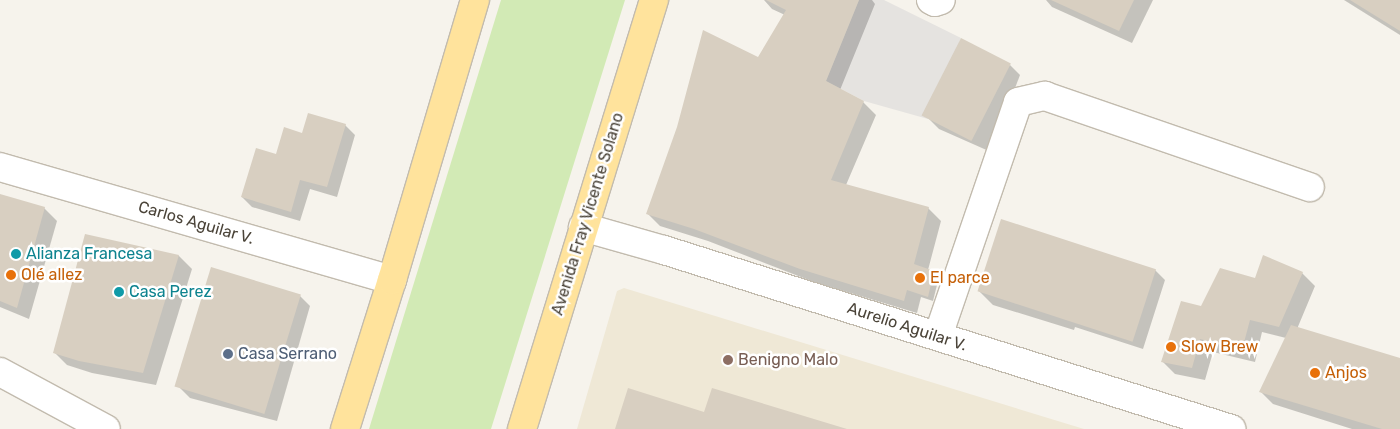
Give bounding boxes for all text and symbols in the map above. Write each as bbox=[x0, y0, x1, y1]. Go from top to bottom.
street label: Avenida Fray Vicente Solano bbox=[548, 110, 628, 318]
street label: Carlos Aguilar V. bbox=[135, 197, 257, 249]
place label: Alianza Francesa bbox=[26, 244, 152, 264]
marker: Alianza Francesa bbox=[10, 248, 22, 260]
place label: Olé allez bbox=[21, 265, 82, 285]
place label: El parce bbox=[930, 268, 990, 288]
marker: Olé allez bbox=[5, 269, 17, 281]
marker: El parce bbox=[914, 272, 926, 284]
place label: Casa Perez bbox=[129, 282, 212, 302]
marker: Casa Perez bbox=[113, 286, 125, 298]
street label: Aurelio Aguilar V. bbox=[844, 298, 970, 356]
place label: Slow Brew bbox=[1181, 337, 1259, 357]
marker: Slow Brew bbox=[1165, 341, 1177, 353]
place label: Casa Serrano bbox=[238, 344, 337, 364]
marker: Casa Serrano bbox=[222, 348, 234, 360]
place label: Benigno Malo bbox=[738, 350, 838, 370]
marker: Benigno Malo bbox=[722, 354, 734, 366]
place label: Anjos bbox=[1325, 363, 1367, 383]
marker: Anjos bbox=[1309, 367, 1321, 379]

